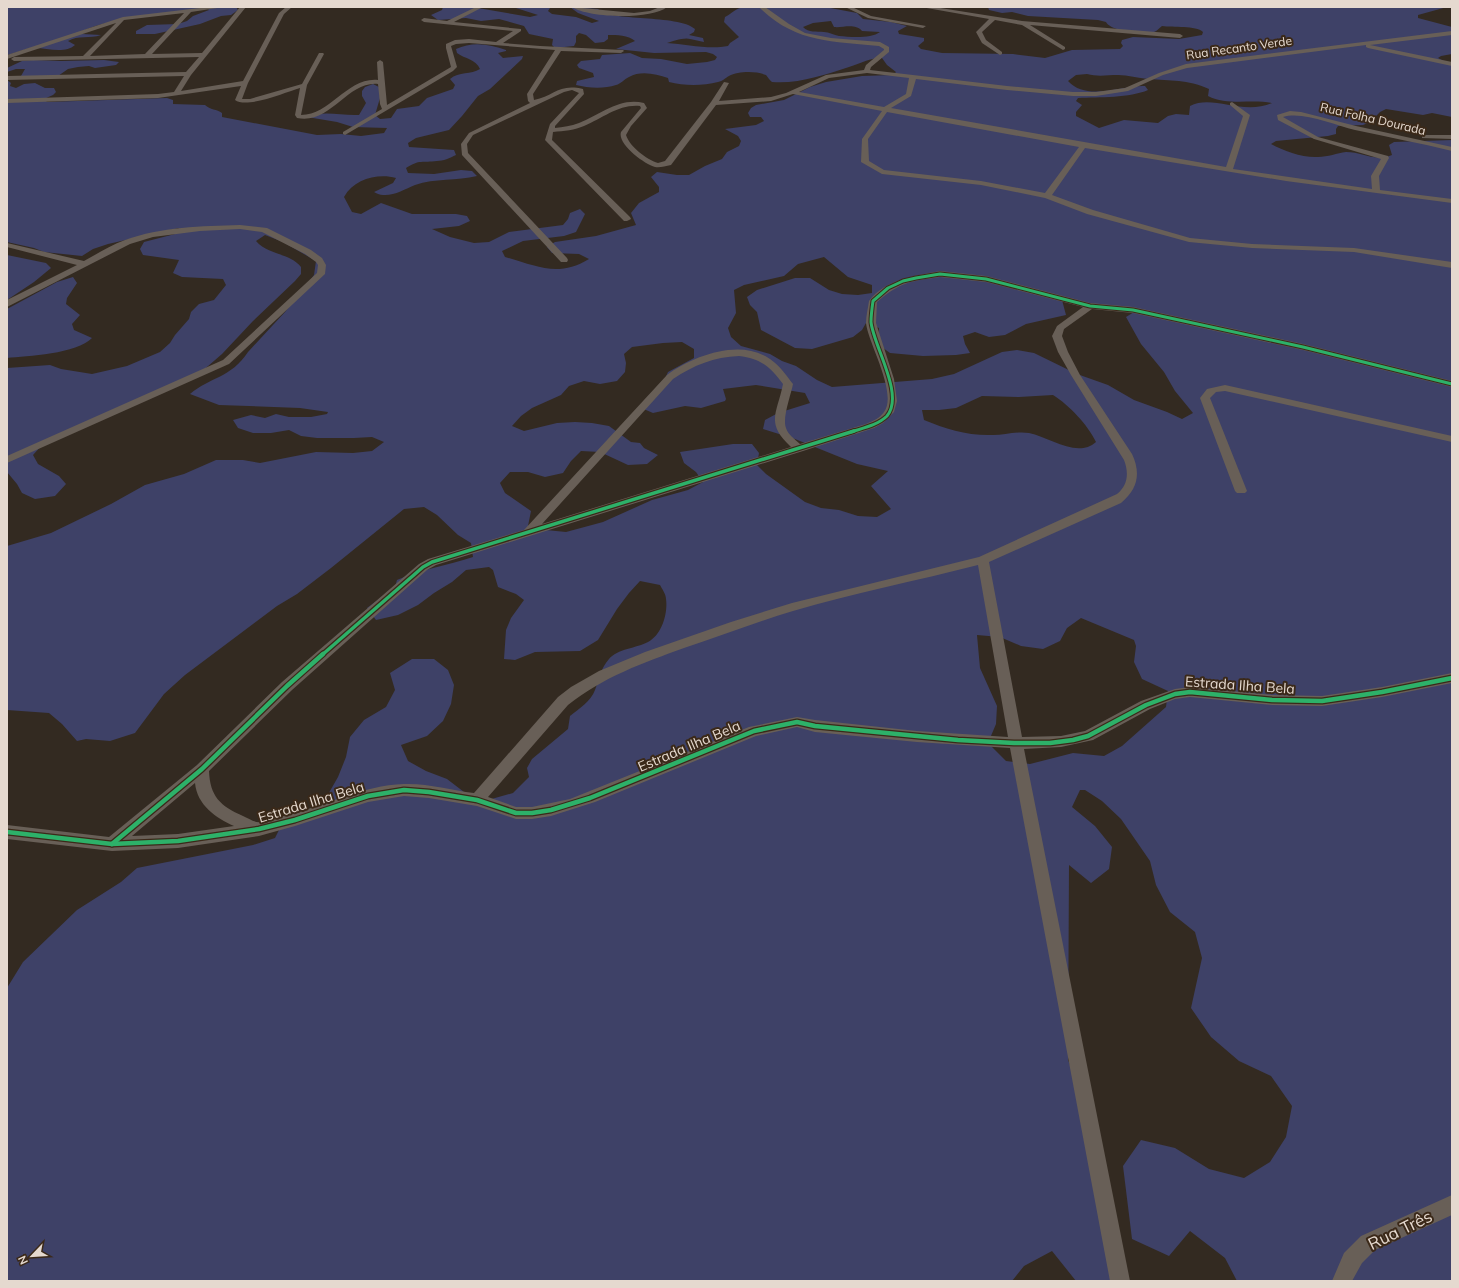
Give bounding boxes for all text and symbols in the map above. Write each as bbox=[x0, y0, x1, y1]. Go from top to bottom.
street label: Rua Recanto Verde bbox=[1185, 33, 1293, 62]
street label: Rua Folha Dourada bbox=[1319, 99, 1427, 138]
street label: Estrada Ilha Bela bbox=[1185, 672, 1295, 698]
street label: Estrada Ilha Bela bbox=[635, 716, 743, 776]
street label: Estrada Ilha Bela bbox=[256, 777, 366, 827]
street label: Rua Três bbox=[1364, 1205, 1435, 1254]
north arrow bbox=[12, 1236, 52, 1276]
text: N bbox=[15, 1254, 31, 1267]

